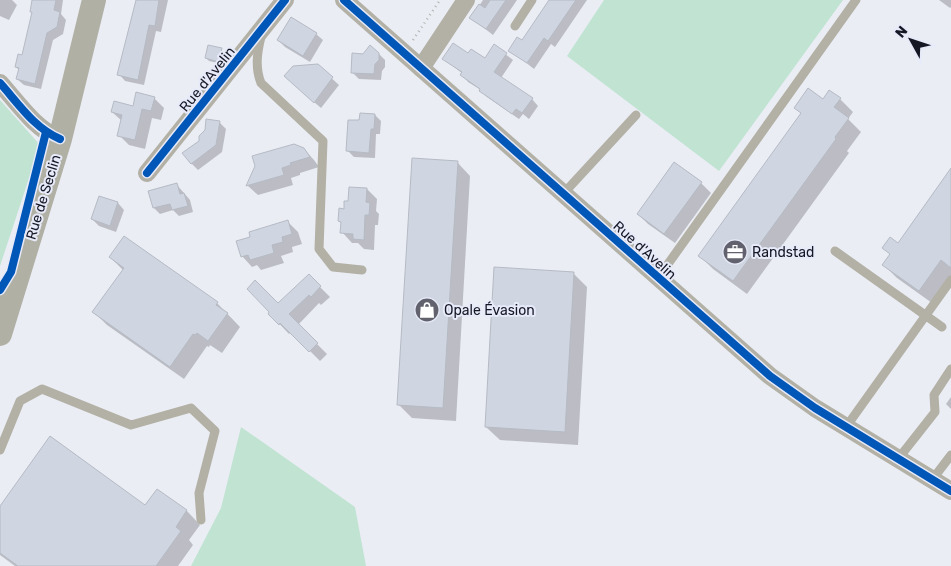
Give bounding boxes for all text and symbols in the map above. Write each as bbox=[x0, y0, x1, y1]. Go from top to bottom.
north arrow bbox=[886, 15, 936, 65]
text: N bbox=[892, 23, 911, 41]
street label: Rue d'Avelin bbox=[176, 43, 239, 115]
street label: Rue de Seclin bbox=[22, 153, 64, 242]
street label: Rue d'Avelin bbox=[610, 218, 680, 283]
office icon: Randstad bbox=[722, 239, 748, 265]
place label: Randstad bbox=[752, 244, 814, 261]
shop icon: Opale Évasion bbox=[414, 297, 440, 323]
place label: Opale Évasion bbox=[444, 301, 535, 319]

